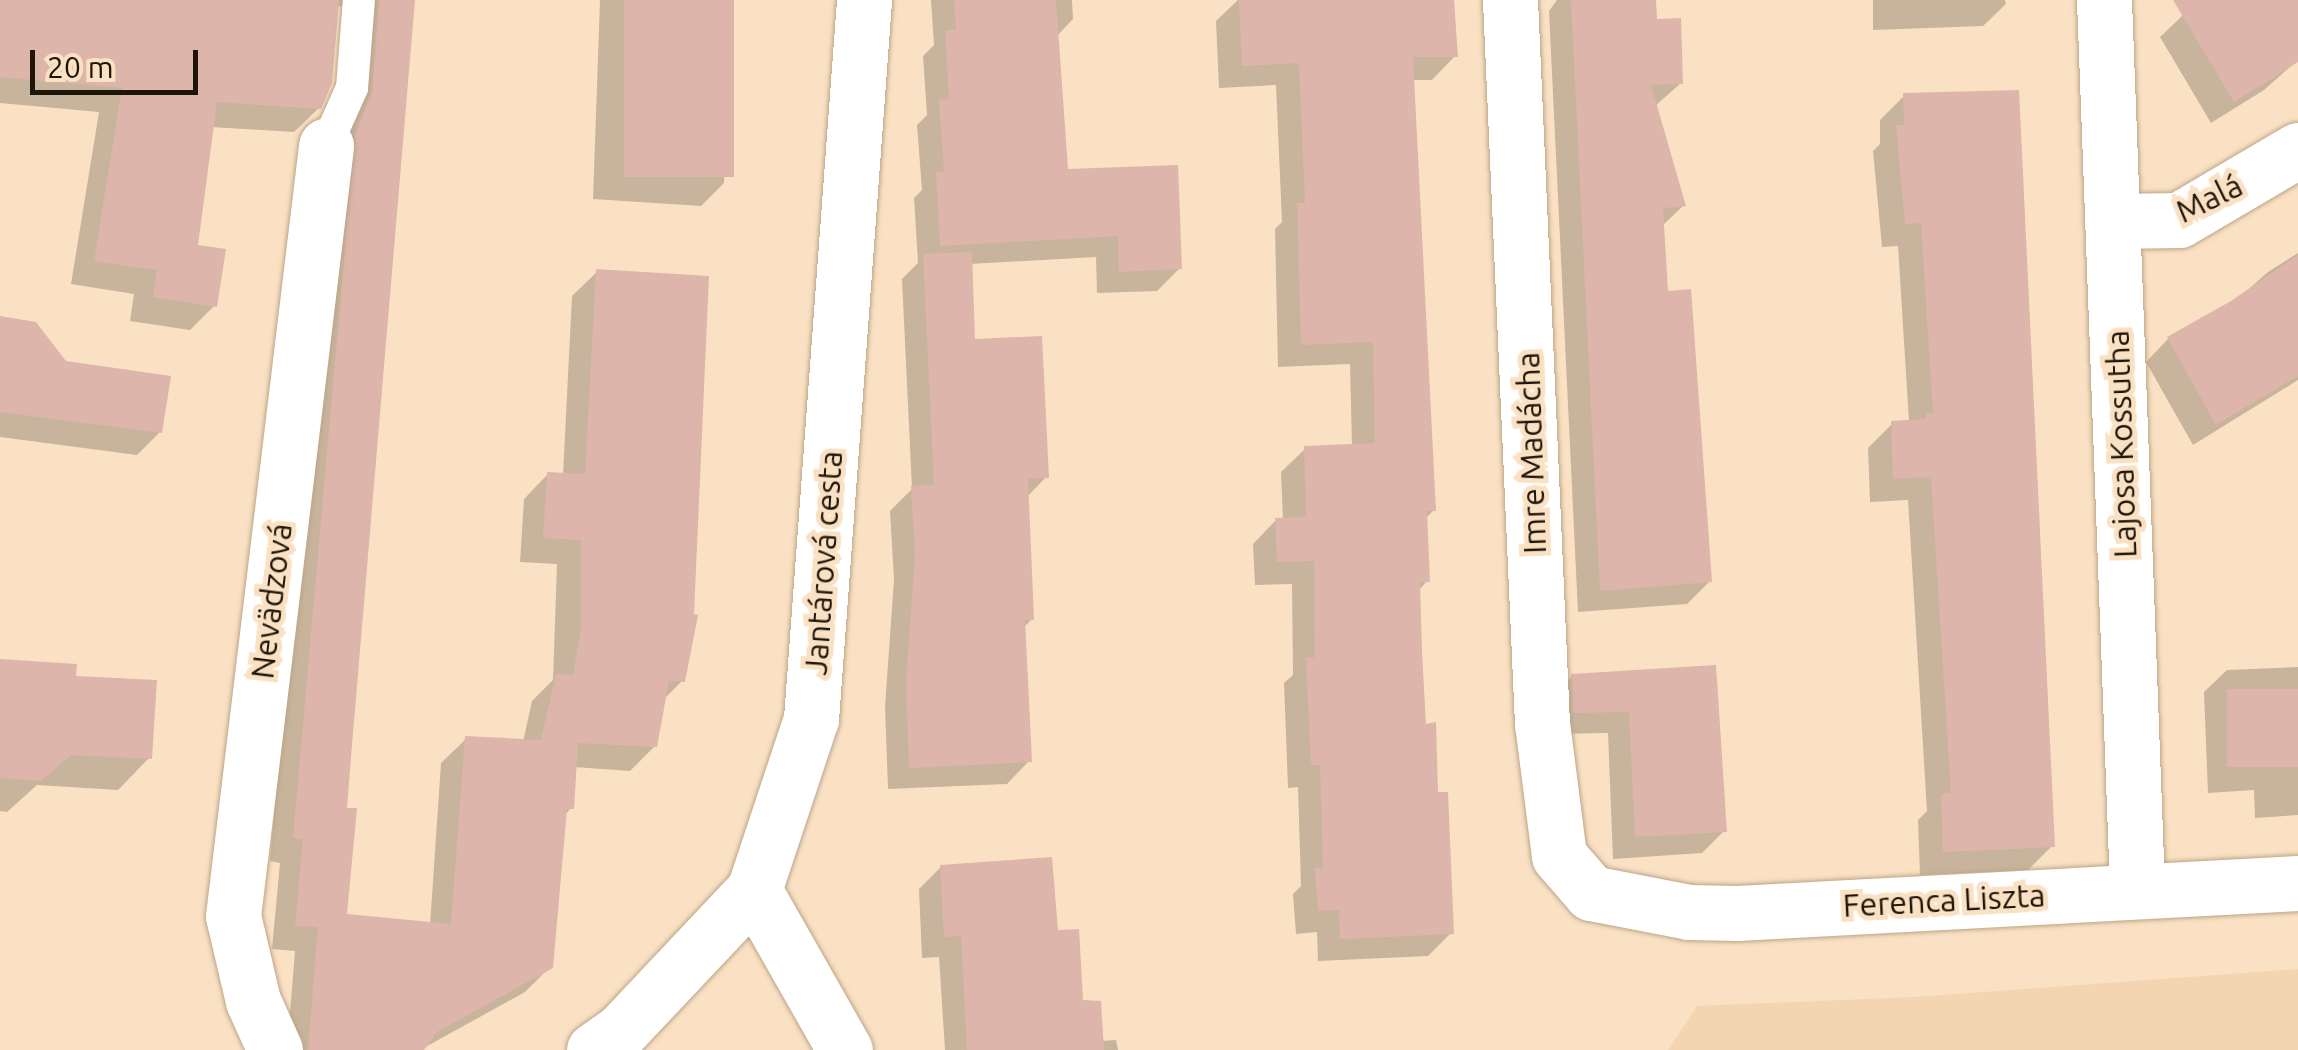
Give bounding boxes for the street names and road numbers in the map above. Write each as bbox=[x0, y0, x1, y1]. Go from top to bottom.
street label: Malá bbox=[2170, 166, 2248, 230]
street label: Lajosa Kossutha bbox=[2098, 329, 2144, 559]
street label: Imre Madácha bbox=[1508, 351, 1554, 555]
street label: Jantárová cesta bbox=[796, 450, 850, 676]
street label: Nevädzová bbox=[242, 521, 300, 681]
street label: Ferenca Liszta bbox=[1842, 876, 2046, 924]

